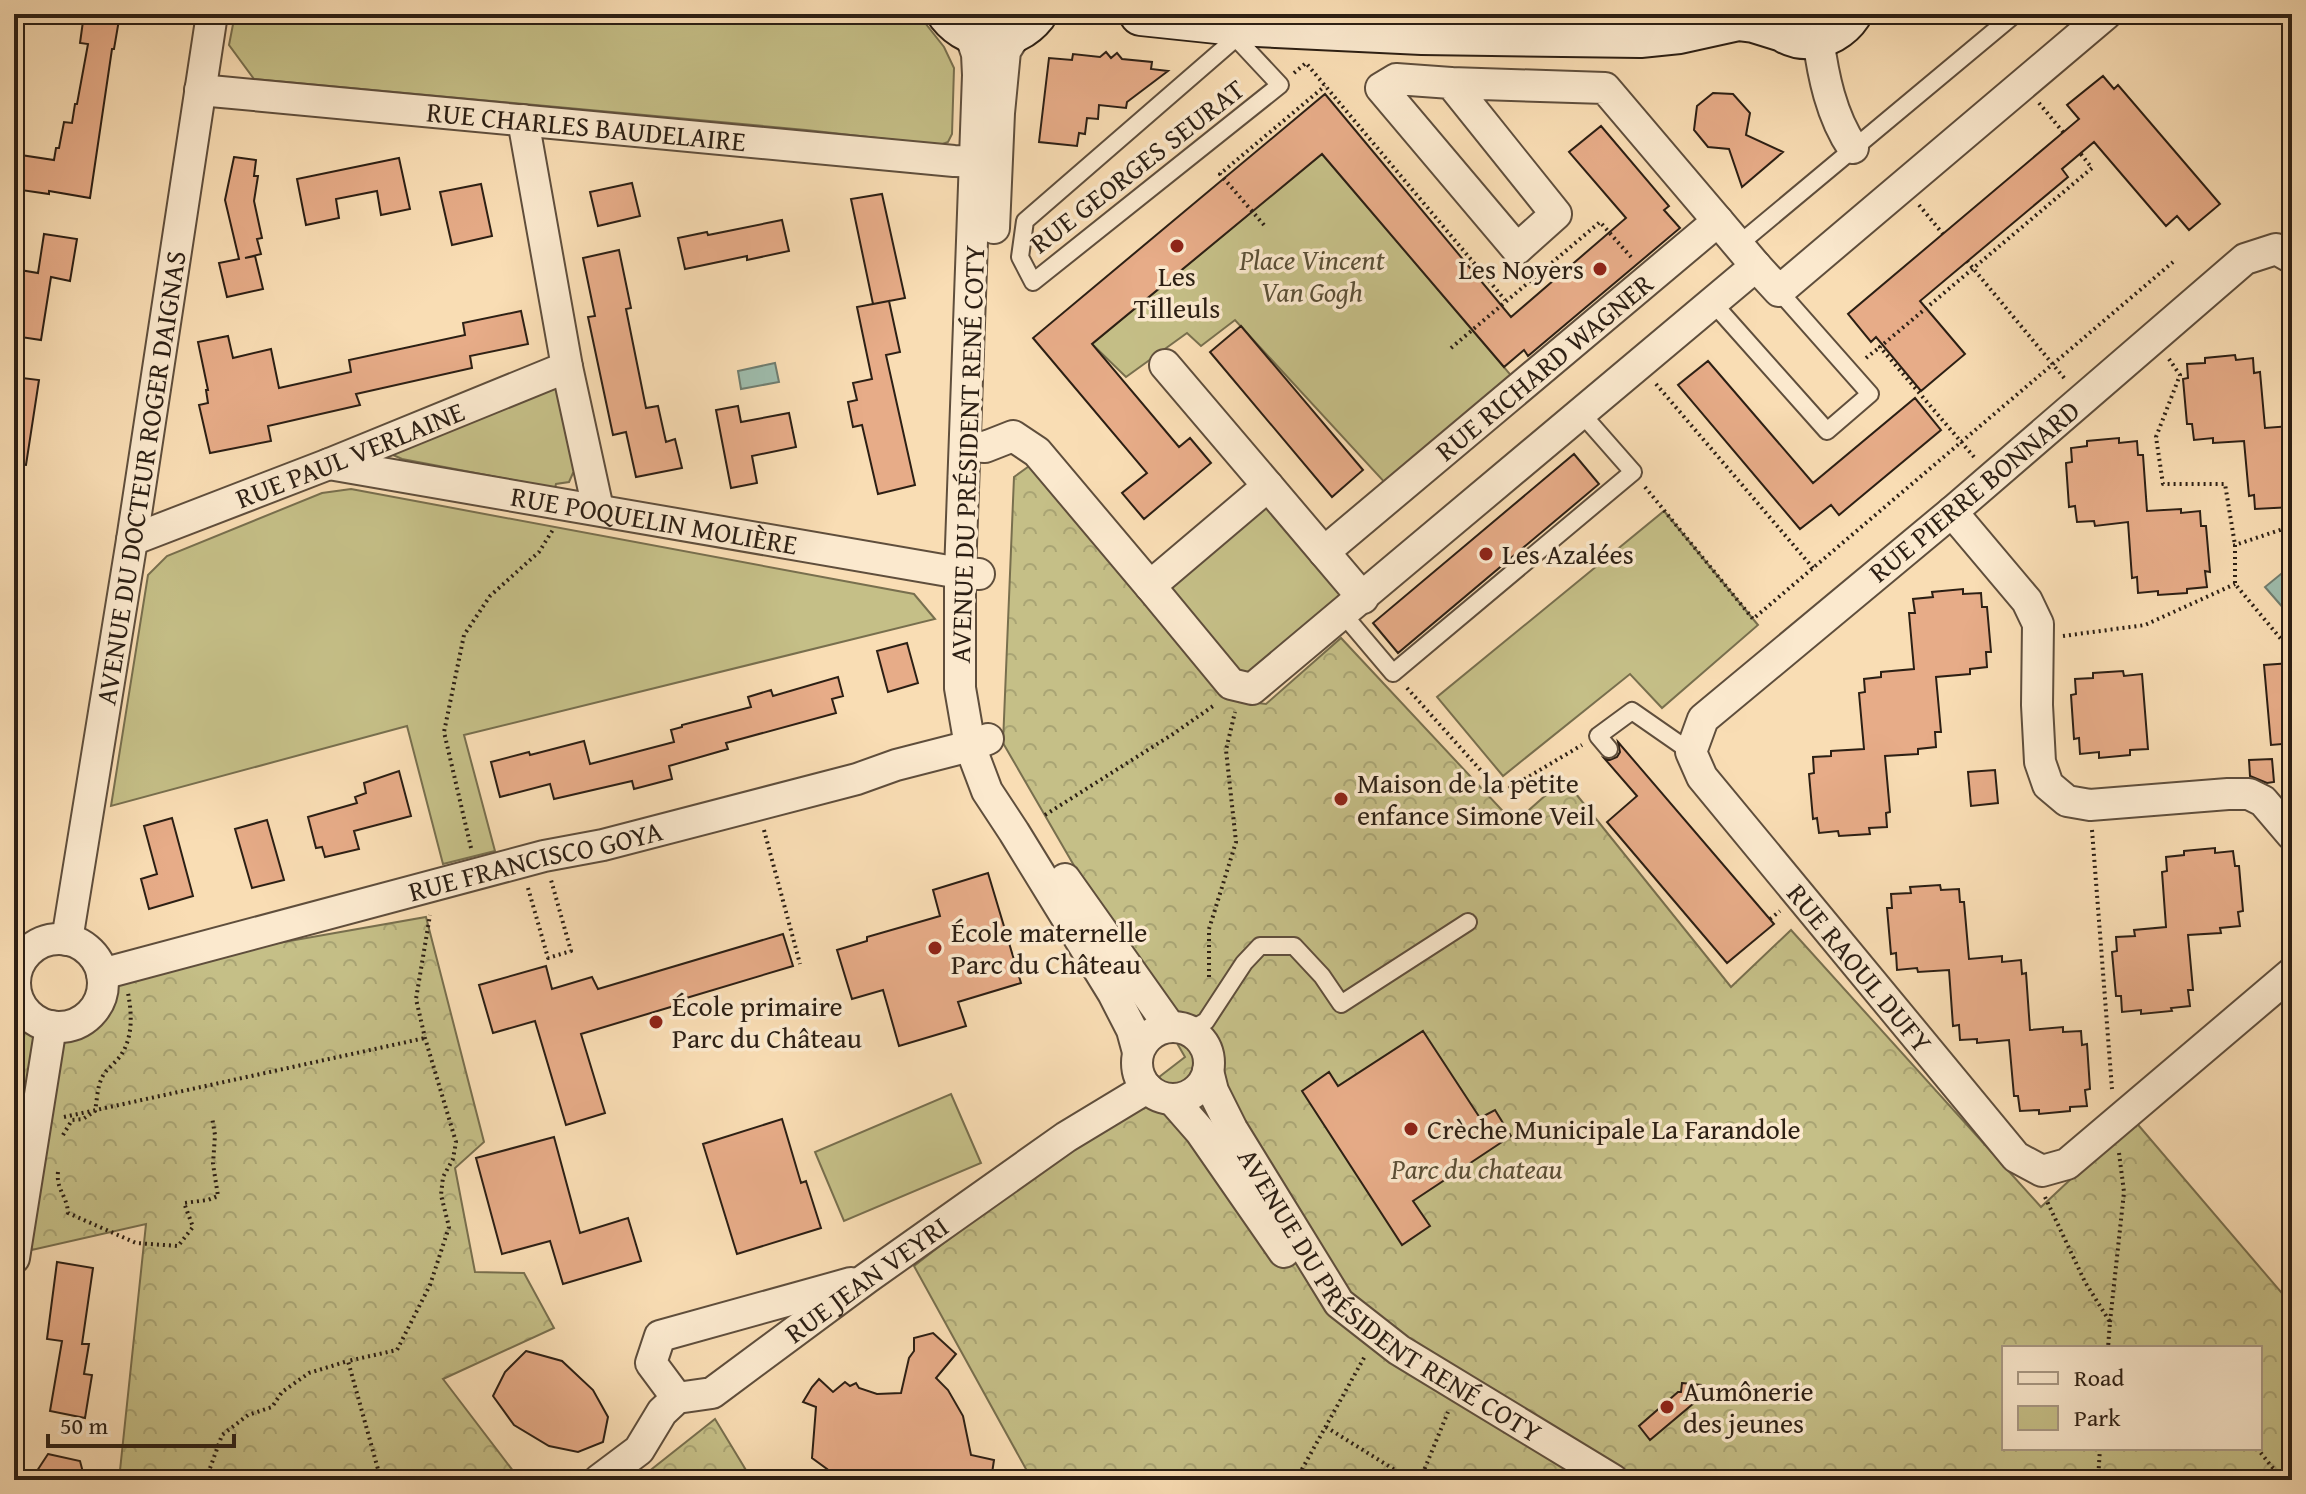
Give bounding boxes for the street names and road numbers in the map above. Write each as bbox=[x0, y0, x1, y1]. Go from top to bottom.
street label: RUE GEORGES SEURAT bbox=[1020, 68, 1253, 263]
street label: RUE CHARLES BAUDELAIRE bbox=[425, 90, 748, 161]
street label: AVENUE DU PRÉSIDENT RENÉ COTY bbox=[939, 244, 994, 664]
street label: AVENUE DU DOCTEUR ROGER DAIGNAS bbox=[84, 248, 196, 708]
street label: RUE RICHARD WAGNER bbox=[1426, 263, 1662, 470]
street label: RUE PAUL VERLAINE bbox=[229, 390, 470, 518]
street label: RUE PIERRE BONNARD bbox=[1859, 390, 2088, 591]
street label: RUE POQUELIN MOLIÈRE bbox=[508, 475, 801, 565]
street label: RUE FRANCISCO GOYA bbox=[404, 809, 667, 911]
street label: RUE RAOUL DUFY bbox=[1778, 874, 1943, 1061]
street label: AVENUE DU PRÉSIDENT RENÉ COTY bbox=[1228, 1140, 1550, 1452]
street label: RUE JEAN VEYRI bbox=[776, 1206, 956, 1352]

